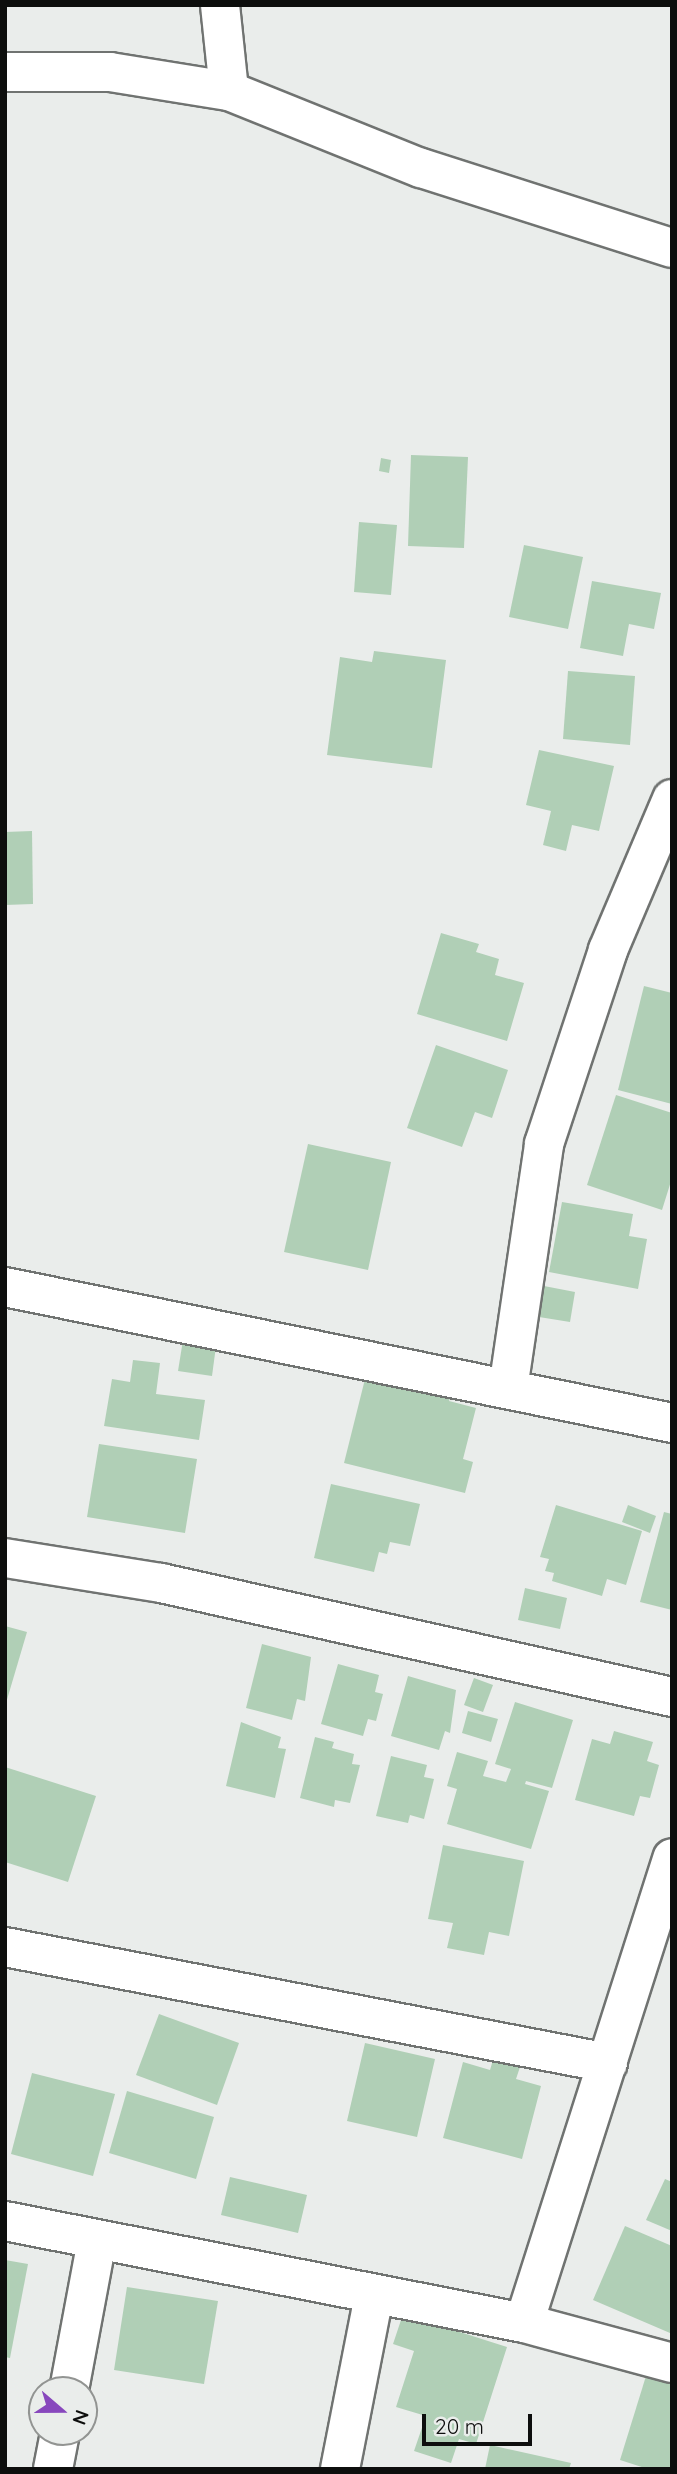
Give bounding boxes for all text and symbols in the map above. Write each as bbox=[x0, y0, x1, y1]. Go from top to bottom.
north arrow bbox=[28, 2376, 98, 2446]
scale bar bbox=[425, 2400, 535, 2444]
text: N bbox=[67, 2407, 95, 2428]
text: 20 m bbox=[435, 2413, 484, 2439]

